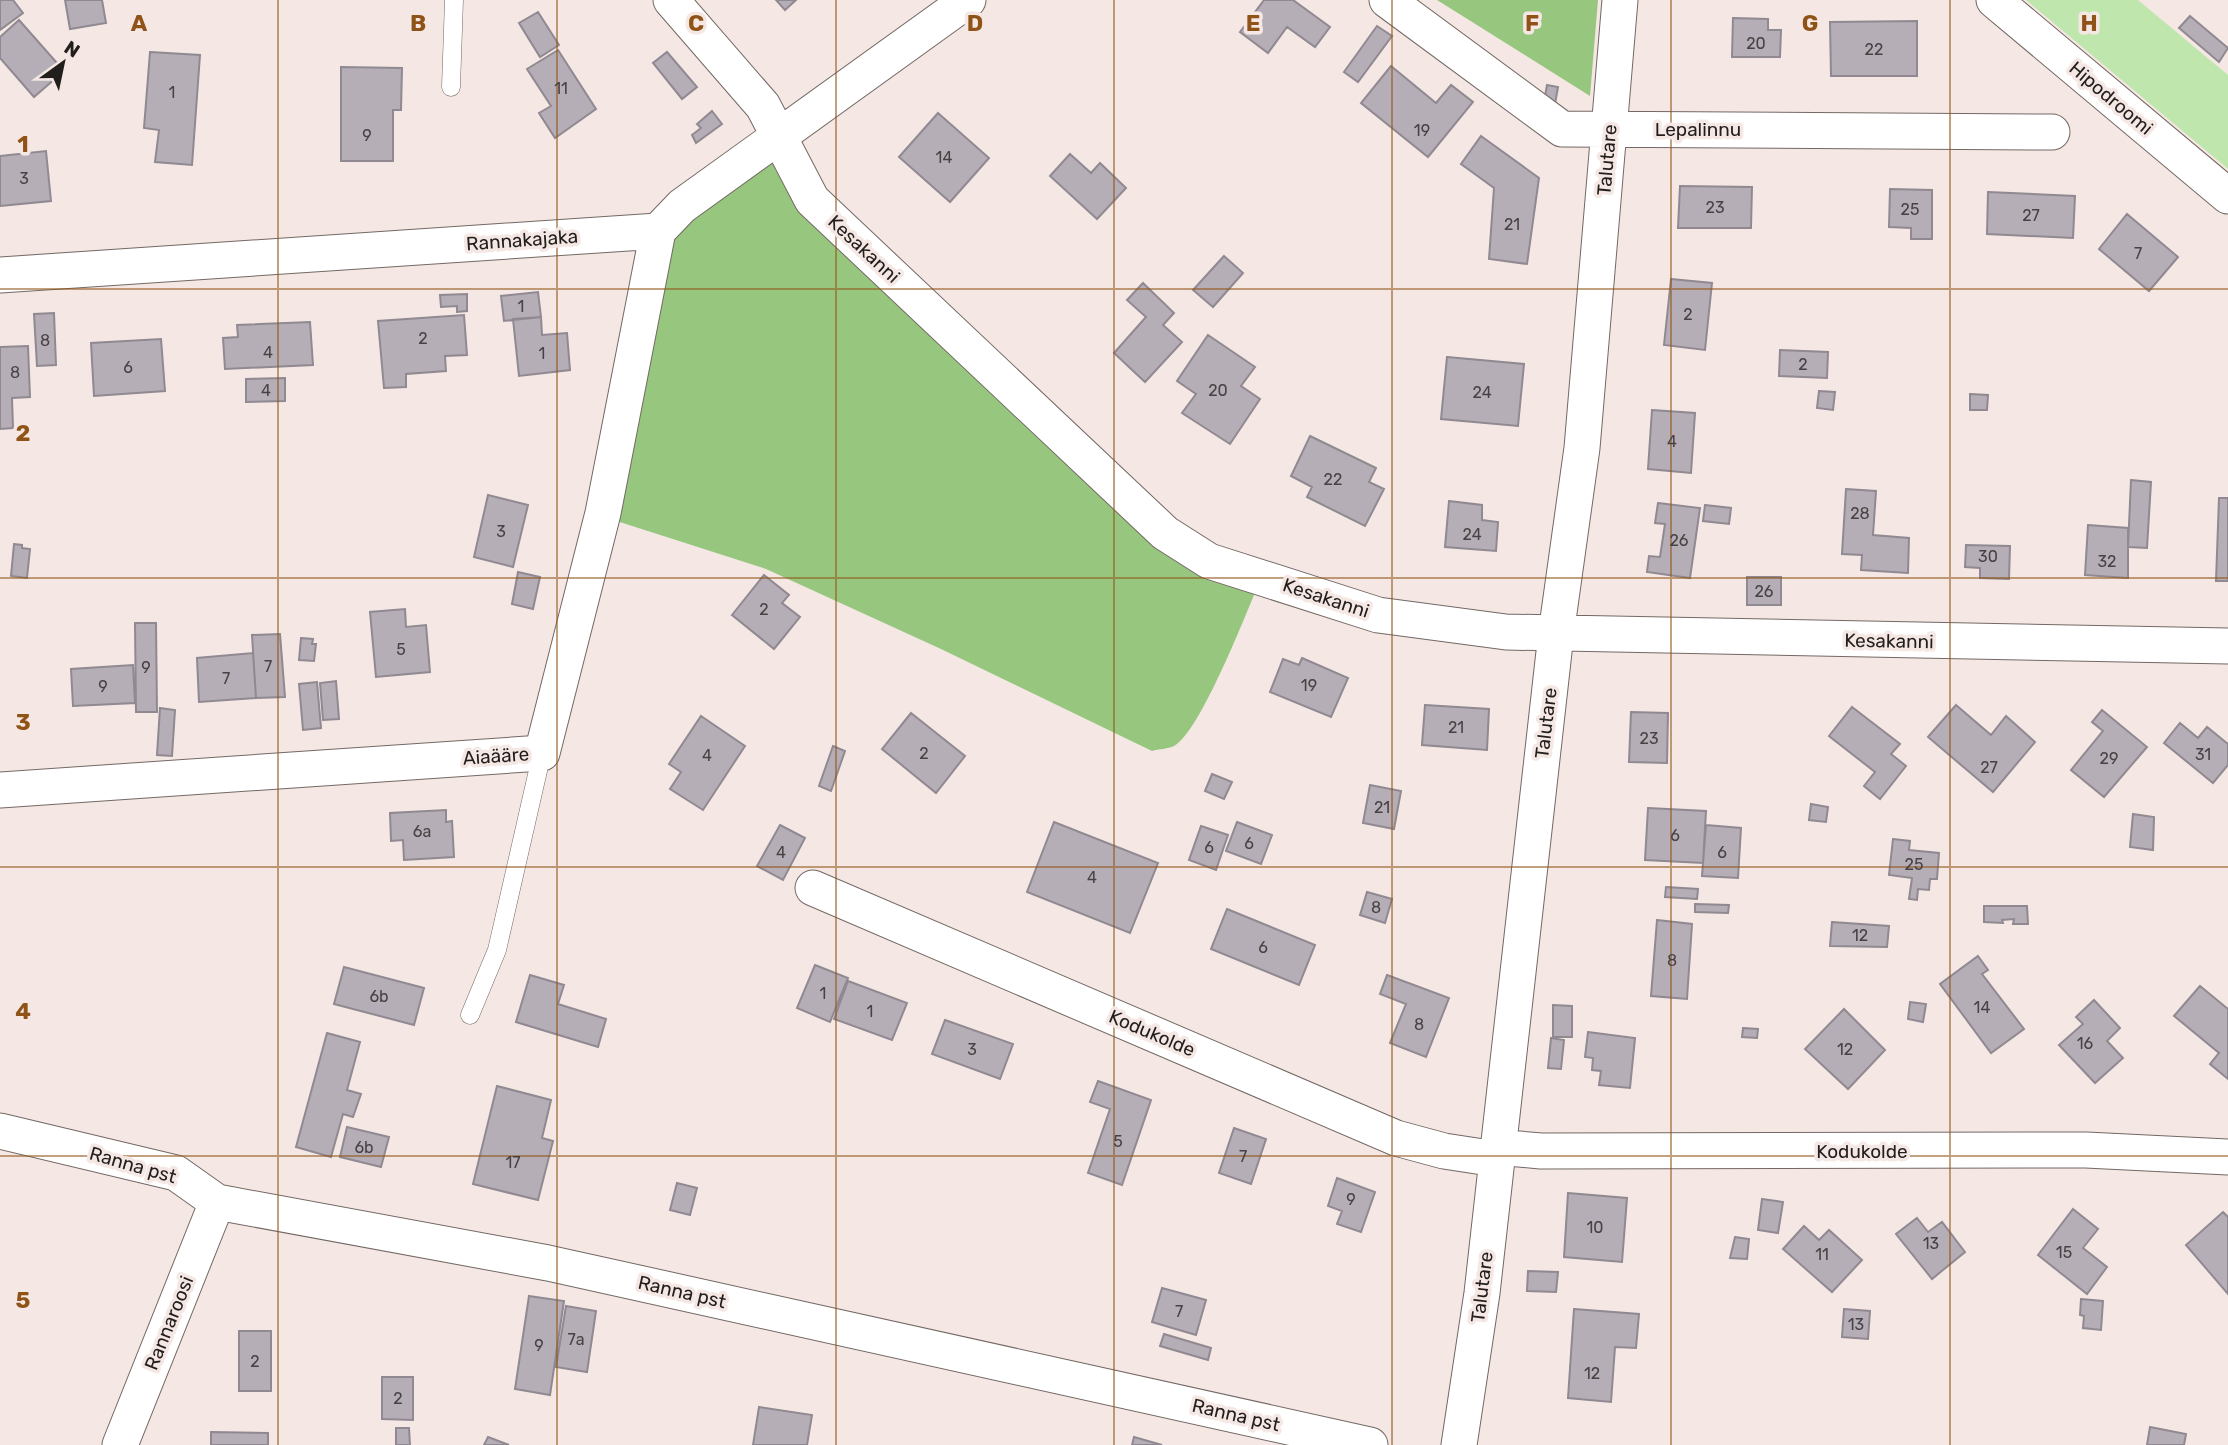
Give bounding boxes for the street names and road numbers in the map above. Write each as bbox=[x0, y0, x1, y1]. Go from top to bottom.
street label: Hipodroomi bbox=[2065, 56, 2157, 140]
street label: Lepalinnu bbox=[1655, 118, 1741, 141]
street label: Talutare bbox=[1592, 123, 1622, 197]
street label: Kesakanni bbox=[823, 210, 905, 288]
street label: Rannakajaka bbox=[465, 225, 579, 255]
street label: Kesakanni bbox=[1280, 573, 1372, 623]
street label: Kesakanni bbox=[1844, 629, 1934, 653]
street label: Talutare bbox=[1530, 686, 1562, 760]
street label: Aiaääre bbox=[462, 742, 530, 770]
street label: Kodukolde bbox=[1105, 1005, 1199, 1061]
street label: Kodukolde bbox=[1816, 1140, 1908, 1163]
street label: Ranna pst bbox=[87, 1142, 180, 1189]
street label: Talutare bbox=[1466, 1250, 1498, 1324]
street label: Ranna pst bbox=[636, 1271, 729, 1313]
street label: Rannaroosi bbox=[140, 1273, 198, 1373]
street label: Ranna pst bbox=[1190, 1394, 1283, 1436]

